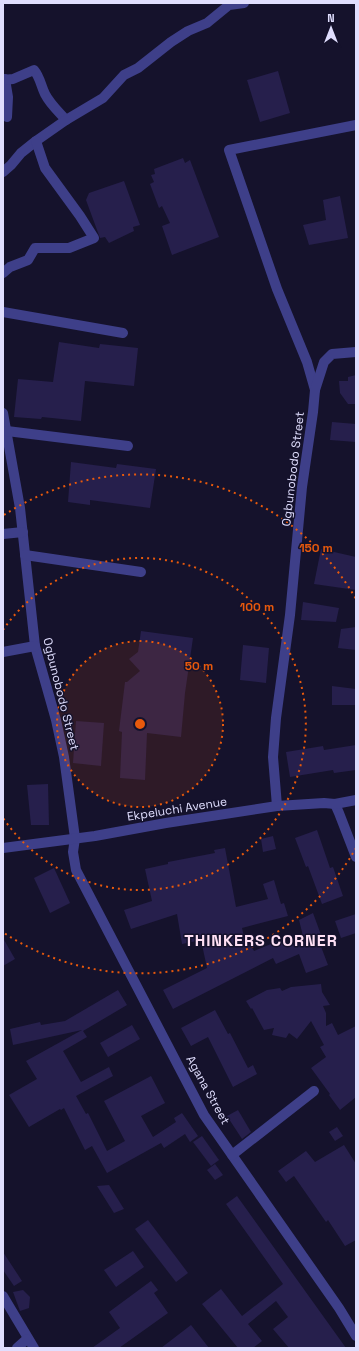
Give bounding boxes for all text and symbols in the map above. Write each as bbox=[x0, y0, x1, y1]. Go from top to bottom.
north arrow bbox=[311, 8, 351, 48]
text: N bbox=[327, 11, 335, 25]
street label: Ogbunobodo Street bbox=[278, 411, 308, 527]
text: 150 m bbox=[299, 540, 333, 556]
text: 100 m bbox=[240, 599, 274, 615]
street label: Ogbunobodo Street bbox=[39, 636, 83, 752]
text: 50 m bbox=[185, 658, 213, 674]
centre of rings bbox=[133, 717, 147, 731]
street label: Ekpeluchi Avenue bbox=[126, 793, 228, 825]
district label: THINKERS CORNER bbox=[184, 930, 338, 951]
street label: Agana Street bbox=[183, 1053, 233, 1127]

